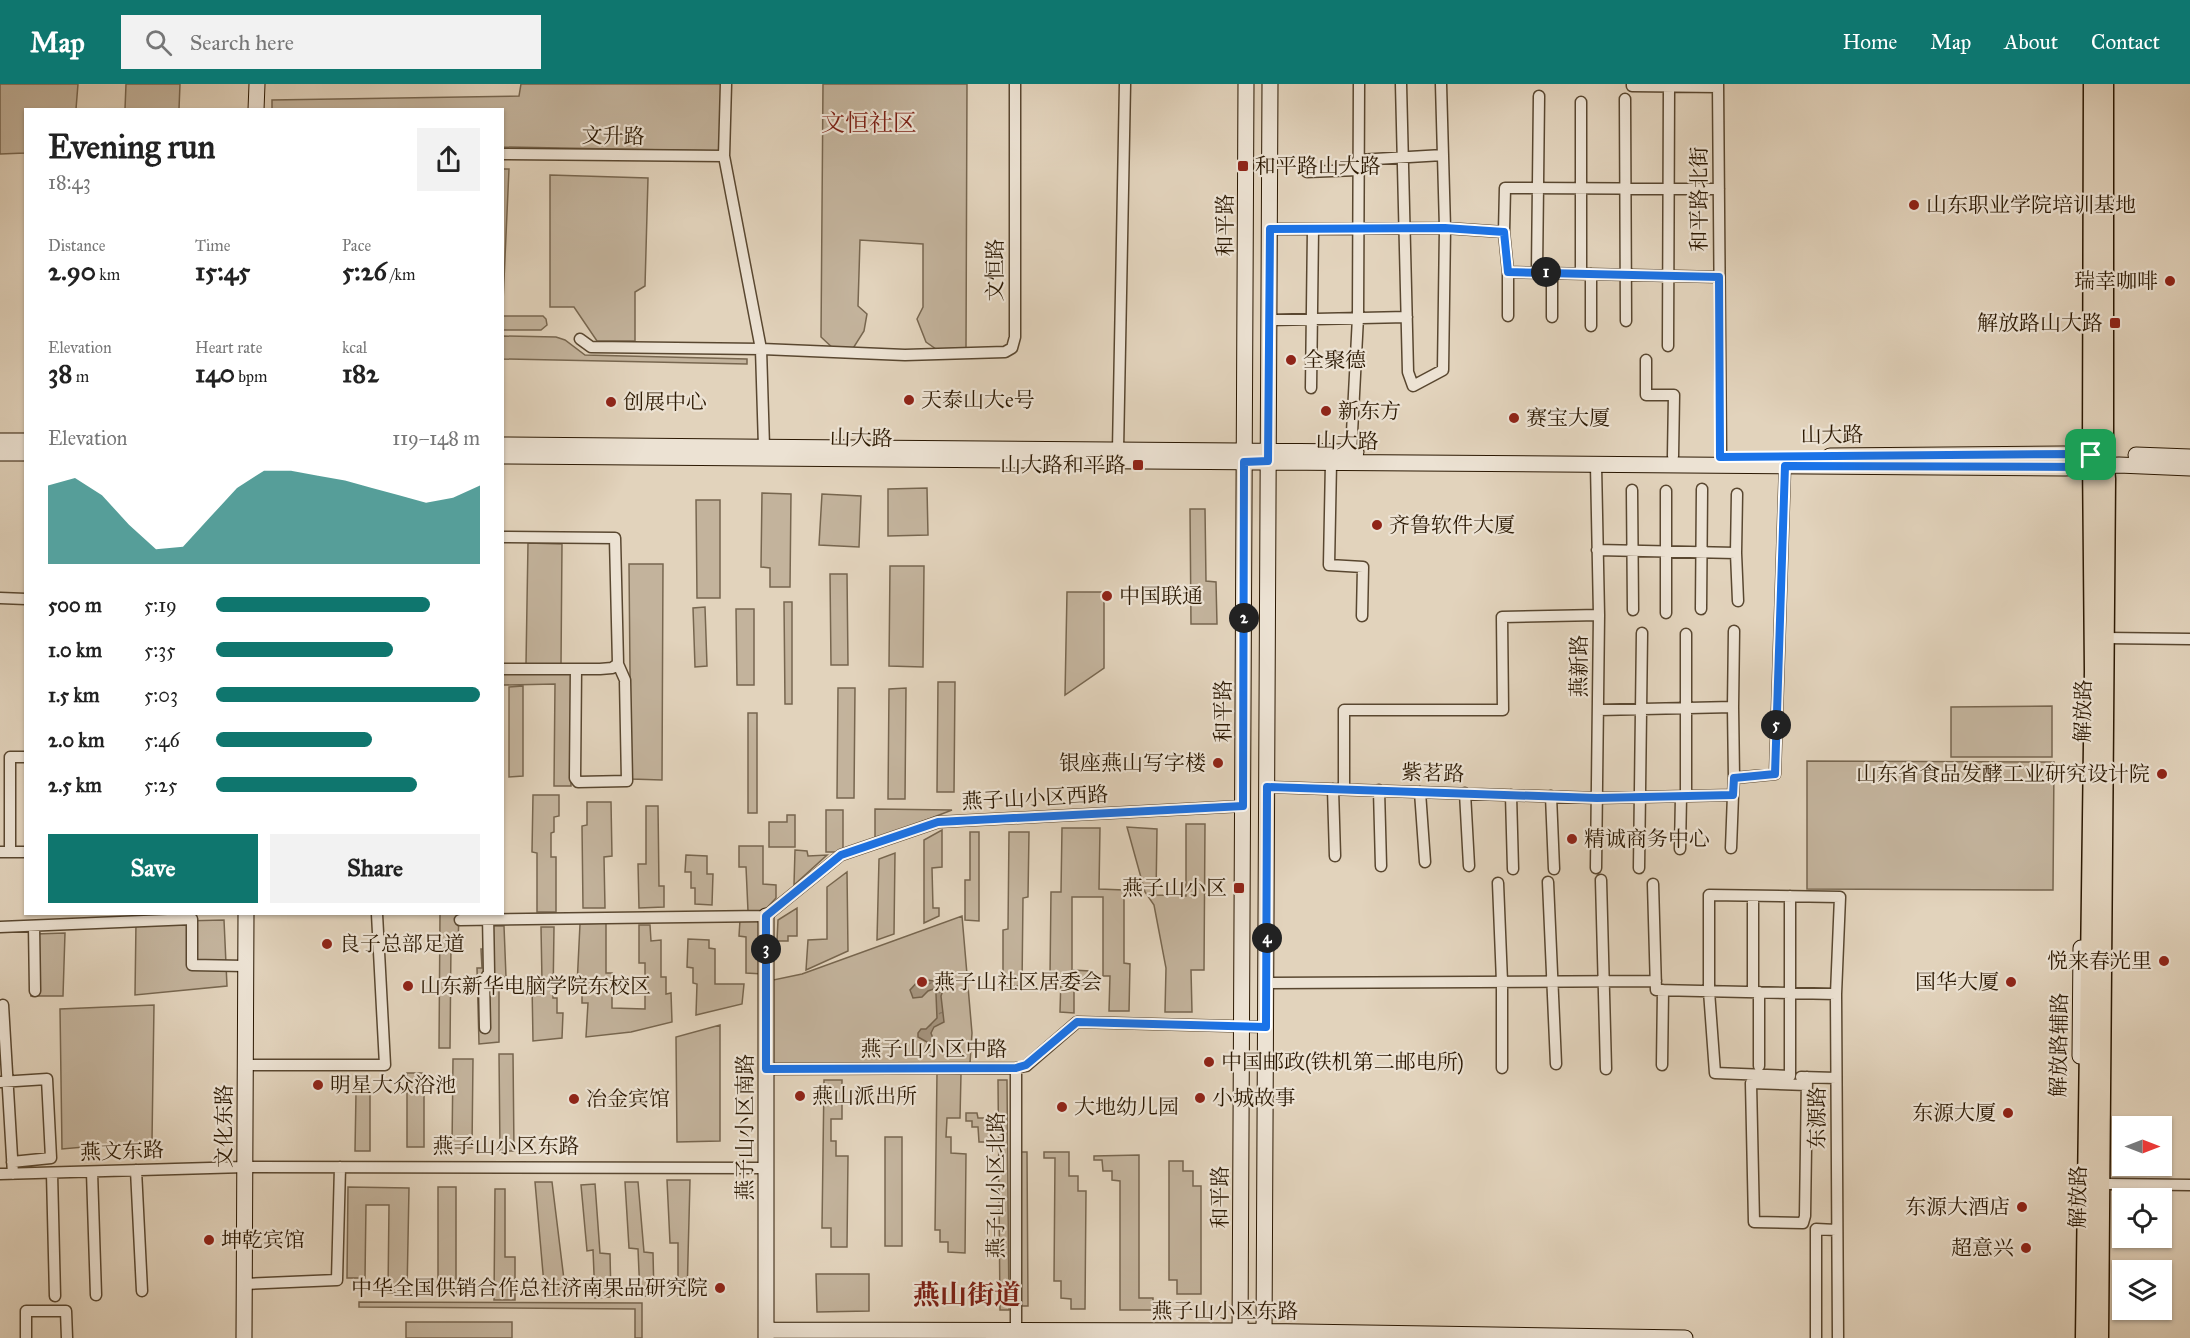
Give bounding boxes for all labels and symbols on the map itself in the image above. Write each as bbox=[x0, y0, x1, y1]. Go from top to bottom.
district label: 文恒社区 bbox=[821, 108, 917, 138]
street label: 文升路 bbox=[581, 122, 645, 150]
street label: 和平路北街 bbox=[1686, 147, 1712, 252]
place label: 和平路山大路 bbox=[1255, 153, 1381, 179]
marker: 和平路山大路 bbox=[1236, 159, 1250, 173]
place label: 山东职业学院培训基地 bbox=[1926, 192, 2136, 218]
street label: 和平路 bbox=[1212, 194, 1238, 257]
marker: 山东职业学院培训基地 bbox=[1907, 198, 1921, 212]
street label: 文恒路 bbox=[982, 239, 1008, 302]
pin: 1 bbox=[1531, 257, 1561, 287]
place label: 瑞幸咖啡 bbox=[2074, 268, 2158, 294]
marker: 瑞幸咖啡 bbox=[2163, 274, 2177, 288]
place label: 解放路山大路 bbox=[1977, 310, 2103, 336]
marker: 解放路山大路 bbox=[2108, 316, 2122, 330]
place label: 全聚德 bbox=[1303, 347, 1366, 373]
marker: 全聚德 bbox=[1284, 353, 1298, 367]
place label: 天泰山大e号 bbox=[921, 387, 1035, 413]
place label: 创展中心 bbox=[623, 389, 707, 415]
marker: 天泰山大e号 bbox=[902, 393, 916, 407]
marker: 创展中心 bbox=[604, 395, 618, 409]
place label: 新东方 bbox=[1338, 398, 1401, 424]
marker: 新东方 bbox=[1319, 404, 1333, 418]
place label: 赛宝大厦 bbox=[1526, 405, 1610, 431]
marker: 赛宝大厦 bbox=[1507, 411, 1521, 425]
street label: 山大路 bbox=[1800, 421, 1864, 449]
street label: 山大路 bbox=[829, 424, 893, 452]
street label: 山大路 bbox=[1315, 427, 1379, 455]
pin bbox=[2065, 429, 2116, 480]
place label: 山大路和平路 bbox=[1000, 452, 1126, 478]
marker: 山大路和平路 bbox=[1131, 458, 1145, 472]
place label: 齐鲁软件大厦 bbox=[1389, 512, 1515, 538]
marker: 齐鲁软件大厦 bbox=[1370, 518, 1384, 532]
place label: 中国联通 bbox=[1119, 583, 1203, 609]
marker: 中国联通 bbox=[1100, 589, 1114, 603]
pin: 2 bbox=[1229, 603, 1259, 633]
street label: 燕新路 bbox=[1566, 635, 1592, 698]
street label: 解放路 bbox=[2069, 679, 2097, 743]
street label: 和平路 bbox=[1210, 680, 1236, 743]
pin: 5 bbox=[1761, 710, 1791, 740]
place label: 银座燕山写字楼 bbox=[1059, 750, 1206, 776]
marker: 银座燕山写字楼 bbox=[1211, 756, 1225, 770]
street label: 紫茗路 bbox=[1401, 759, 1465, 787]
place label: 山东省食品发酵工业研究设计院 bbox=[1856, 761, 2150, 787]
marker: 山东省食品发酵工业研究设计院 bbox=[2155, 767, 2169, 781]
street label: 燕子山小区西路 bbox=[961, 781, 1109, 815]
place label: 精诚商务中心 bbox=[1584, 826, 1710, 852]
marker: 精诚商务中心 bbox=[1565, 832, 1579, 846]
place label: 燕子山小区 bbox=[1122, 875, 1227, 901]
marker: 燕子山小区 bbox=[1232, 881, 1246, 895]
pin: 4 bbox=[1252, 923, 1282, 953]
place label: 良子总部足道 bbox=[339, 931, 465, 957]
pin: 3 bbox=[751, 934, 781, 964]
marker: 良子总部足道 bbox=[320, 937, 334, 951]
place label: 悦来春光里 bbox=[2047, 948, 2152, 974]
marker: 悦来春光里 bbox=[2157, 954, 2171, 968]
place label: 燕子山社区居委会 bbox=[934, 969, 1102, 995]
place label: 国华大厦 bbox=[1915, 969, 1999, 995]
place label: 山东新华电脑学院东校区 bbox=[420, 973, 651, 999]
marker: 燕子山社区居委会 bbox=[915, 975, 929, 989]
marker: 国华大厦 bbox=[2004, 975, 2018, 989]
marker: 山东新华电脑学院东校区 bbox=[401, 979, 415, 993]
street label: 解放路辅路 bbox=[2045, 992, 2073, 1098]
street label: 燕子山小区中路 bbox=[861, 1036, 1008, 1062]
place label: 中国邮政(铁机第二邮电所) bbox=[1221, 1049, 1464, 1075]
street label: 燕子山小区南路 bbox=[732, 1054, 758, 1201]
marker: 中国邮政(铁机第二邮电所) bbox=[1202, 1055, 1216, 1069]
place label: 明星大众浴池 bbox=[330, 1072, 456, 1098]
marker: 明星大众浴池 bbox=[311, 1078, 325, 1092]
place label: 燕山派出所 bbox=[812, 1083, 917, 1109]
street label: 文化东路 bbox=[211, 1084, 237, 1168]
place label: 小城故事 bbox=[1212, 1085, 1296, 1111]
place label: 冶金宾馆 bbox=[586, 1086, 670, 1112]
street label: 东源路 bbox=[1804, 1087, 1830, 1150]
marker: 燕山派出所 bbox=[793, 1089, 807, 1103]
marker: 小城故事 bbox=[1193, 1091, 1207, 1105]
marker: 冶金宾馆 bbox=[567, 1092, 581, 1106]
place label: 大地幼儿园 bbox=[1074, 1094, 1179, 1120]
marker: 大地幼儿园 bbox=[1055, 1100, 1069, 1114]
place label: 东源大厦 bbox=[1912, 1100, 1996, 1126]
marker: 东源大厦 bbox=[2001, 1106, 2015, 1120]
street label: 燕子山小区北路 bbox=[983, 1112, 1009, 1259]
north arrow bbox=[2112, 1116, 2172, 1176]
street label: 燕子山小区东路 bbox=[433, 1133, 580, 1159]
street label: 燕文东路 bbox=[80, 1137, 164, 1165]
street label: 解放路 bbox=[2064, 1165, 2092, 1229]
street label: 和平路 bbox=[1207, 1166, 1233, 1229]
place label: 东源大酒店 bbox=[1905, 1194, 2010, 1220]
marker: 东源大酒店 bbox=[2015, 1200, 2029, 1214]
place label: 坤乾宾馆 bbox=[221, 1227, 305, 1253]
marker: 坤乾宾馆 bbox=[202, 1233, 216, 1247]
place label: 超意兴 bbox=[1951, 1235, 2014, 1261]
marker: 超意兴 bbox=[2019, 1241, 2033, 1255]
place label: 中华全国供销合作总社济南果品研究院 bbox=[351, 1275, 708, 1301]
district label: 燕山街道 bbox=[913, 1278, 1021, 1311]
marker: 中华全国供销合作总社济南果品研究院 bbox=[713, 1281, 727, 1295]
street label: 燕子山小区东路 bbox=[1152, 1298, 1299, 1324]

